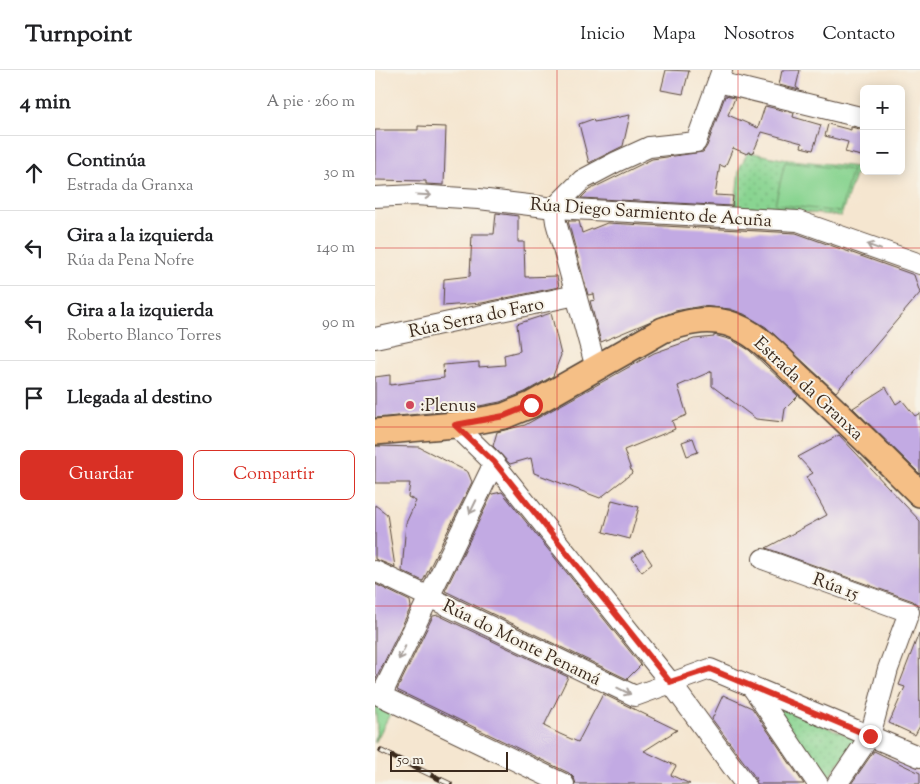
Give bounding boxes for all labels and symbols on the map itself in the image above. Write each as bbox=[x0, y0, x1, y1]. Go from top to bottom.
one-way arrow bbox=[415, 191, 431, 200]
street label: Rúa Diego Sarmiento de Acuña bbox=[529, 193, 773, 235]
one-way arrow bbox=[867, 242, 882, 251]
street label: Rúa Serra do Faro bbox=[406, 292, 547, 346]
street label: Estrada da Granxa bbox=[747, 332, 868, 447]
place label: :Plenus bbox=[420, 394, 476, 420]
route start bbox=[520, 394, 543, 417]
marker: :Plenus bbox=[404, 399, 416, 411]
one-way arrow bbox=[468, 499, 478, 514]
street label: Rúa 15 bbox=[809, 568, 862, 608]
street label: Rúa do Monte Penamá bbox=[437, 594, 605, 693]
one-way arrow bbox=[397, 645, 406, 660]
one-way arrow bbox=[616, 687, 631, 696]
route end bbox=[859, 725, 882, 748]
scale bar bbox=[390, 749, 507, 772]

